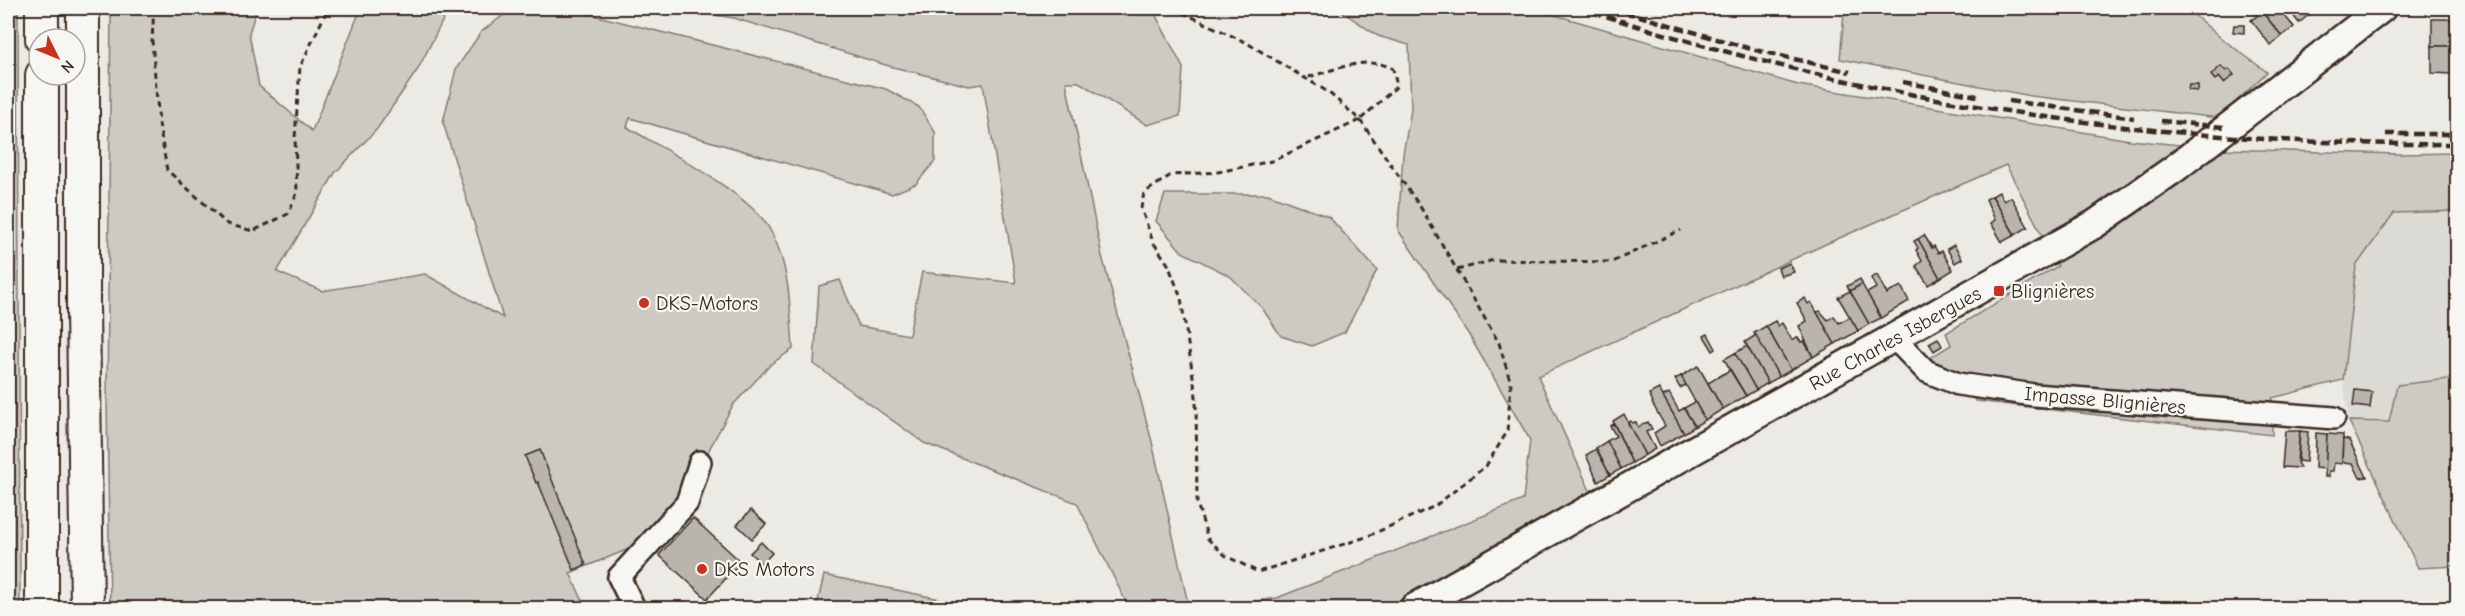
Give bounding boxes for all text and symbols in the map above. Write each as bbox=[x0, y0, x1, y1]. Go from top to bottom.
north arrow bbox=[27, 27, 87, 87]
text: N bbox=[57, 57, 77, 77]
place label: Blignières bbox=[2011, 280, 2094, 303]
street label: Rue Charles Isbergues bbox=[1805, 282, 1985, 395]
marker: Blignières bbox=[1992, 284, 2006, 298]
place label: DKS-Motors bbox=[656, 292, 758, 315]
marker: DKS-Motors bbox=[637, 296, 651, 310]
street label: Impasse Blignières bbox=[2023, 382, 2187, 419]
place label: DKS Motors bbox=[714, 558, 815, 581]
marker: DKS Motors bbox=[695, 562, 709, 576]

